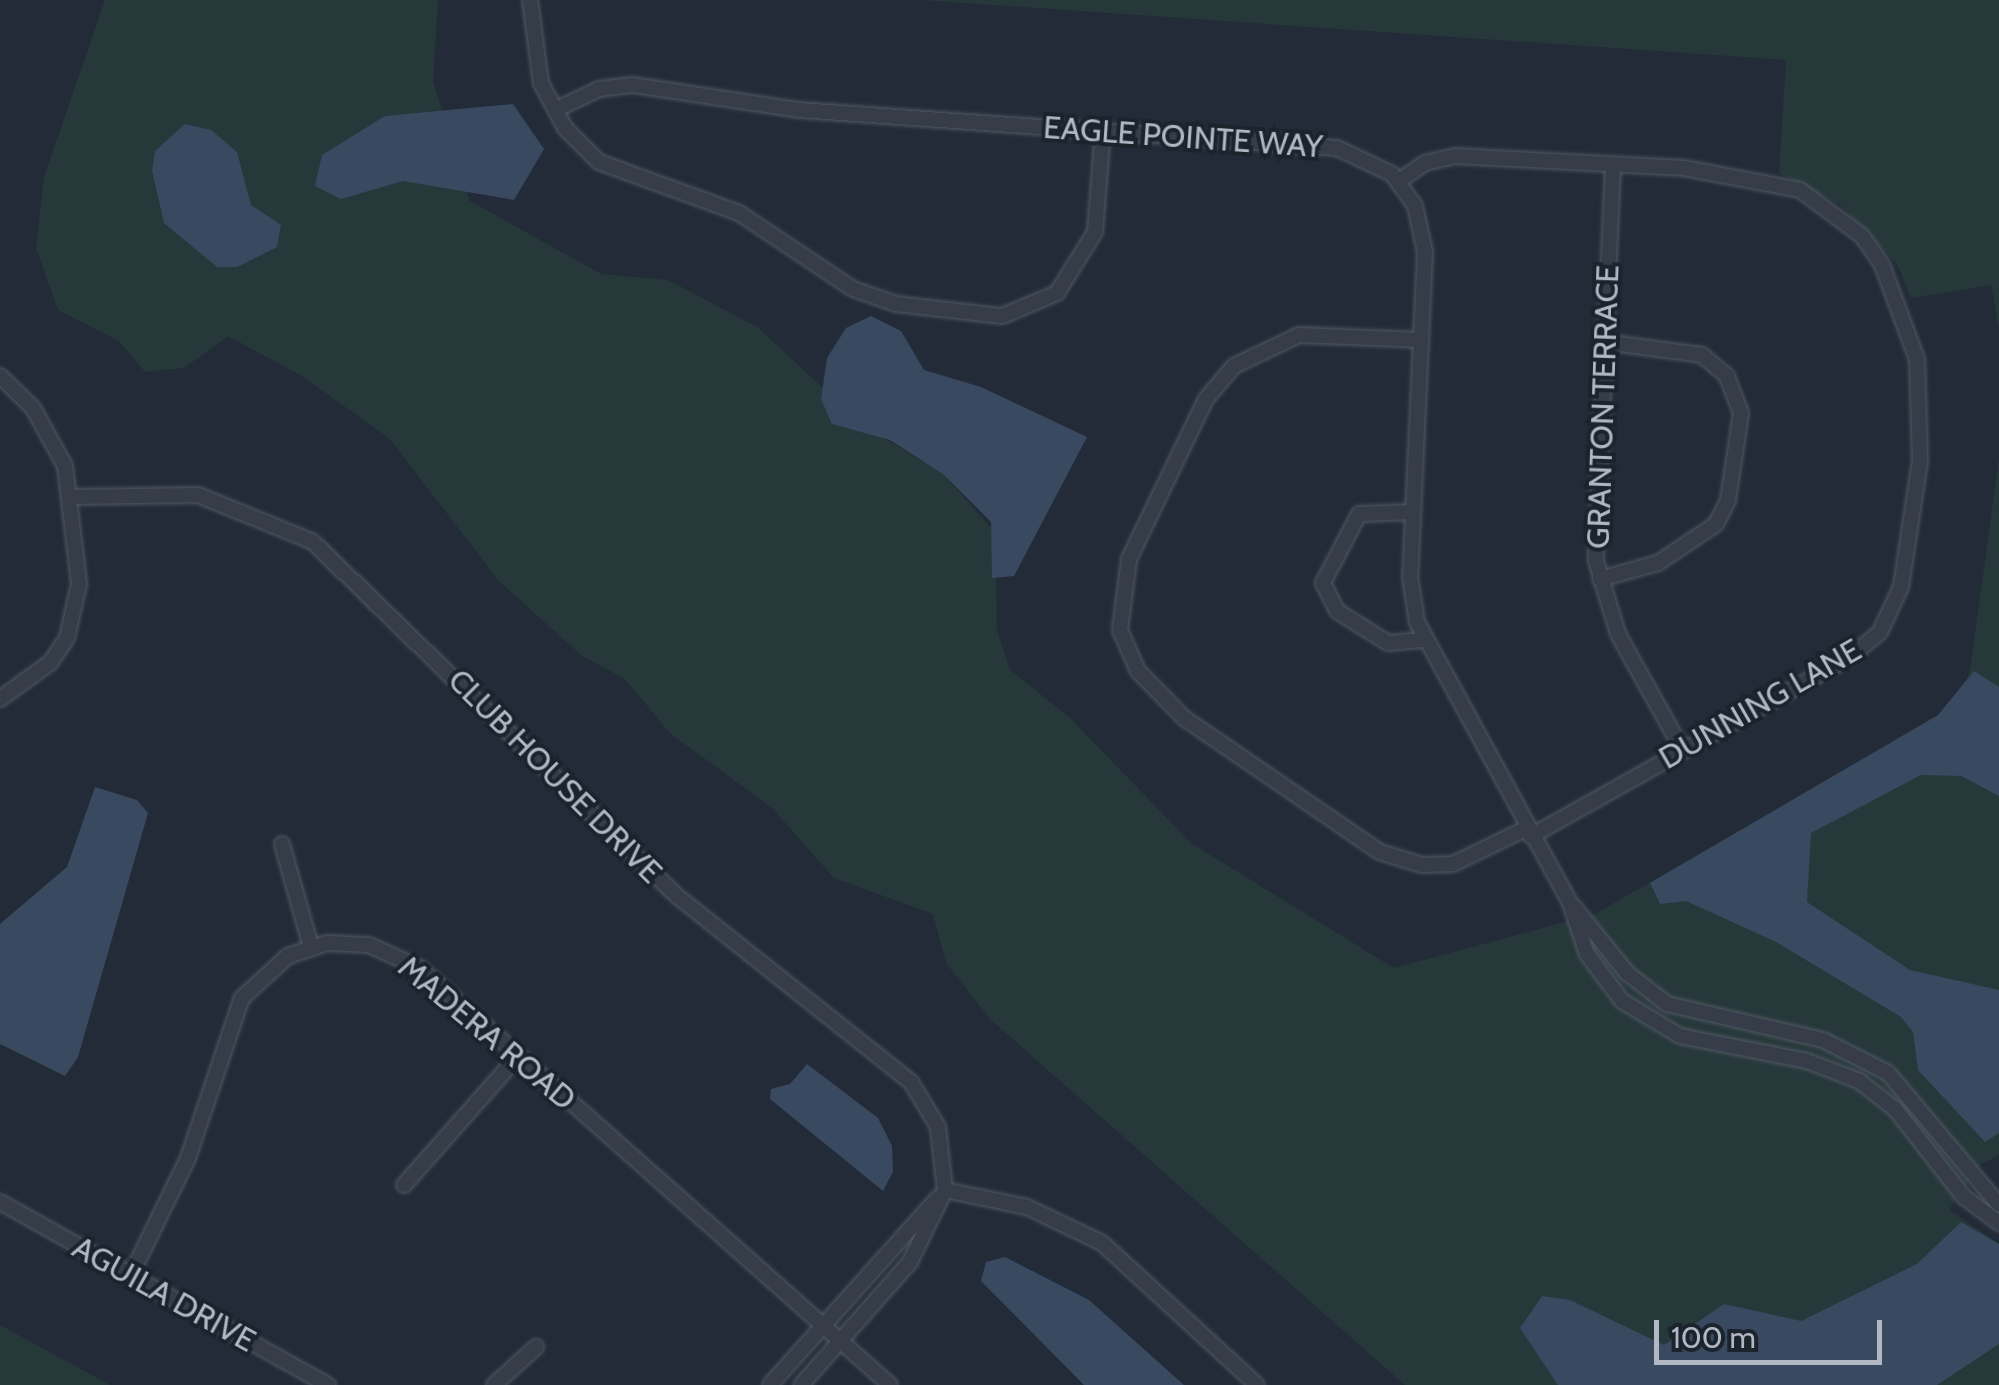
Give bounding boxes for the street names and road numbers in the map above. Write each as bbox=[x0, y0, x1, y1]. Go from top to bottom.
street label: EAGLE POINTE WAY bbox=[1042, 108, 1324, 166]
street label: GRANTON TERRACE bbox=[1579, 264, 1627, 550]
street label: DUNNING LANE bbox=[1652, 631, 1868, 777]
street label: CLUB HOUSE DRIVE bbox=[440, 661, 670, 891]
street label: MADERA ROAD bbox=[391, 948, 583, 1118]
street label: AGUILA DRIVE bbox=[66, 1228, 262, 1360]

